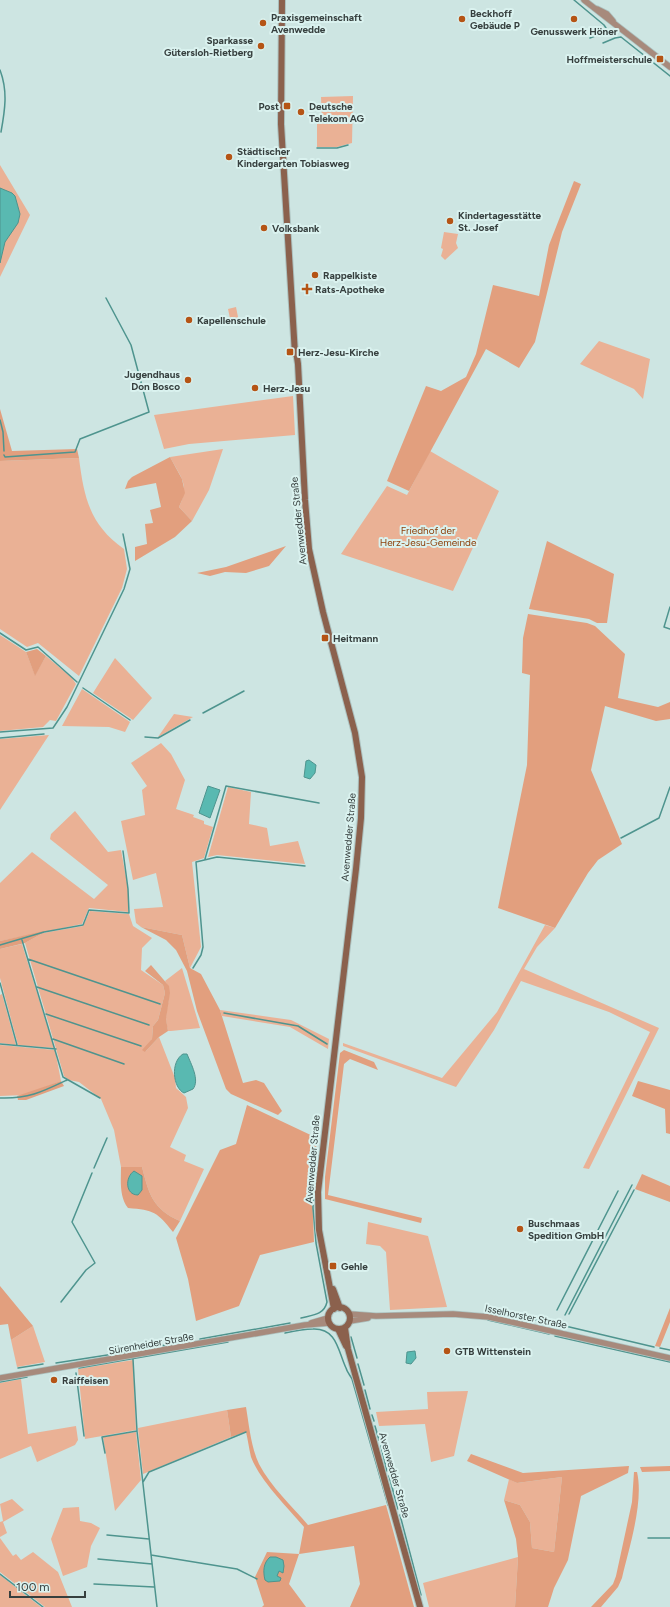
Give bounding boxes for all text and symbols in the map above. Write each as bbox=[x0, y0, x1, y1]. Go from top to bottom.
place label: Beckhoff Gebäude P bbox=[470, 7, 520, 32]
place label: Praxisgemeinschaft Avenwedde bbox=[271, 11, 362, 36]
marker: Beckhoff Gebäude P bbox=[457, 14, 467, 24]
marker: Genusswerk Höner bbox=[569, 14, 579, 24]
marker: Praxisgemeinschaft Avenwedde bbox=[258, 18, 268, 28]
place label: Genusswerk Höner bbox=[530, 25, 618, 38]
place label: Sparkasse Gütersloh-Rietberg bbox=[164, 34, 253, 59]
marker: Sparkasse Gütersloh-Rietberg bbox=[256, 41, 266, 51]
place label: Hoffmeisterschule bbox=[567, 53, 652, 66]
marker: Hoffmeisterschule bbox=[655, 54, 665, 64]
place label: Post bbox=[259, 100, 279, 113]
place label: Deutsche Telekom AG bbox=[309, 100, 365, 125]
marker: Post bbox=[282, 101, 292, 111]
marker: Deutsche Telekom AG bbox=[296, 107, 306, 117]
place label: Städtischer Kindergarten Tobiasweg bbox=[237, 145, 349, 170]
marker: Städtischer Kindergarten Tobiasweg bbox=[224, 152, 234, 162]
place label: Kindertagesstätte St. Josef bbox=[458, 209, 542, 234]
marker: Kindertagesstätte St. Josef bbox=[445, 216, 455, 226]
place label: Volksbank bbox=[272, 222, 320, 235]
marker: Volksbank bbox=[259, 223, 269, 233]
place label: Rappelkiste bbox=[323, 269, 377, 282]
marker: Rappelkiste bbox=[310, 270, 320, 280]
place label: Rats-Apotheke bbox=[315, 283, 385, 296]
marker: Rats-Apotheke bbox=[302, 284, 312, 294]
place label: Kapellenschule bbox=[197, 314, 266, 327]
marker: Kapellenschule bbox=[184, 315, 194, 325]
place label: Herz-Jesu-Kirche bbox=[298, 346, 379, 359]
marker: Herz-Jesu-Kirche bbox=[285, 347, 295, 357]
place label: Jugendhaus Don Bosco bbox=[124, 368, 180, 393]
marker: Jugendhaus Don Bosco bbox=[183, 375, 193, 385]
place label: Herz-Jesu bbox=[263, 382, 310, 395]
marker: Herz-Jesu bbox=[250, 383, 260, 393]
street label: Avenwedder Straße bbox=[287, 476, 310, 566]
park label: Friedhof der Herz-Jesu-Gemeinde bbox=[380, 524, 477, 549]
place label: Heitmann bbox=[333, 632, 378, 645]
marker: Heitmann bbox=[320, 633, 330, 643]
street label: Avenwedder Straße bbox=[338, 792, 359, 882]
street label: Avenwedder Straße bbox=[302, 1114, 323, 1204]
place label: Buschmaas Spedition GmbH bbox=[528, 1217, 604, 1242]
marker: Buschmaas Spedition GmbH bbox=[515, 1224, 525, 1234]
place label: Gehle bbox=[341, 1260, 368, 1273]
marker: Gehle bbox=[328, 1261, 338, 1271]
street label: Isselhorster Straße bbox=[484, 1301, 569, 1332]
street label: Sürenheider Straße bbox=[108, 1330, 195, 1357]
place label: GTB Wittenstein bbox=[455, 1345, 531, 1358]
marker: GTB Wittenstein bbox=[442, 1346, 452, 1356]
place label: Raiffeisen bbox=[62, 1374, 108, 1387]
marker: Raiffeisen bbox=[49, 1375, 59, 1385]
street label: Avenwedder Straße bbox=[376, 1431, 413, 1520]
scale bar bbox=[10, 1573, 85, 1599]
text: 100 m bbox=[16, 1580, 50, 1594]

